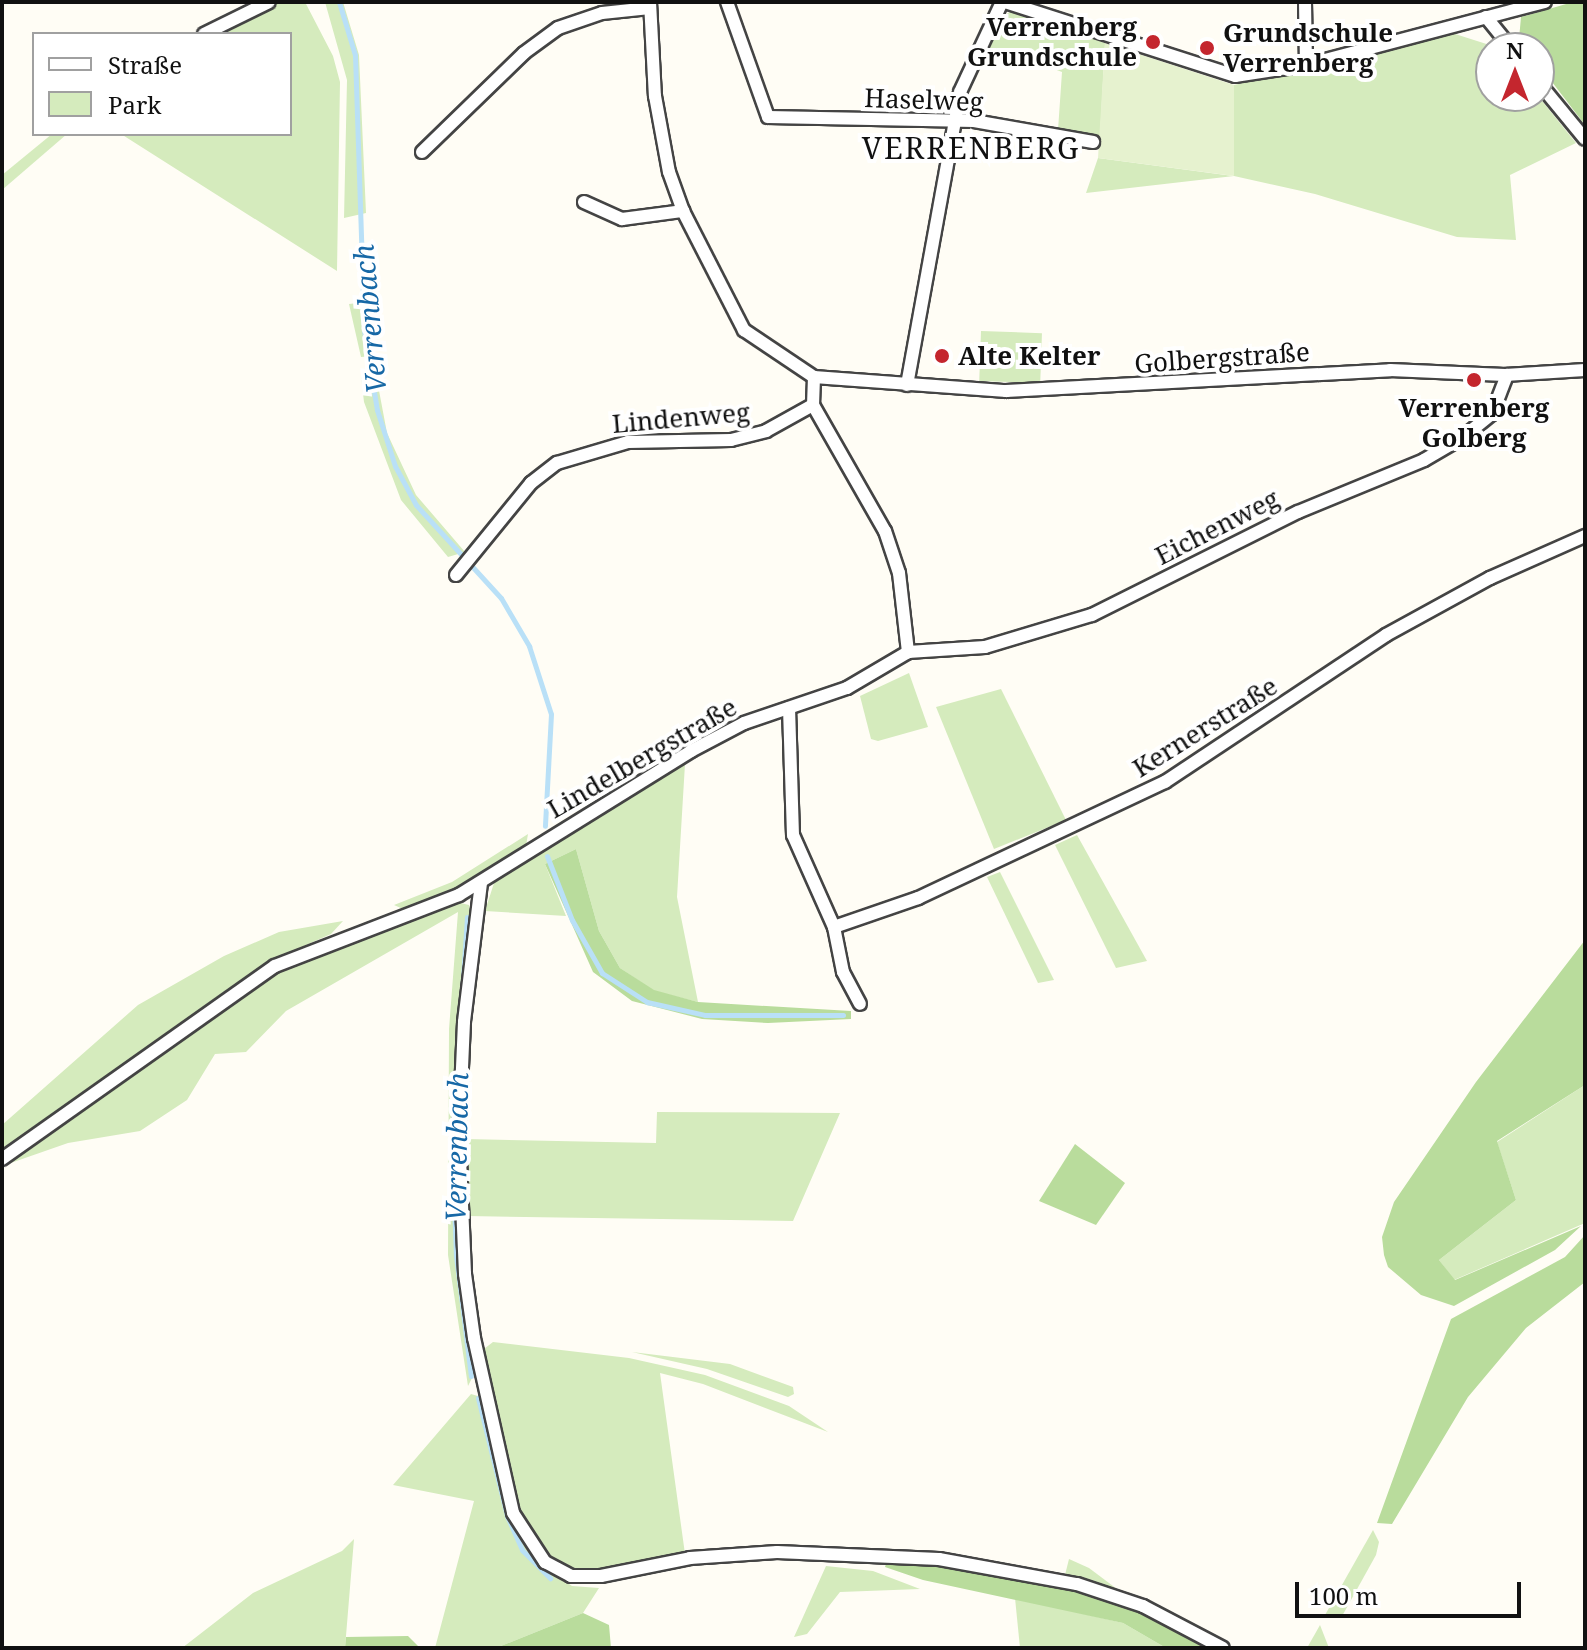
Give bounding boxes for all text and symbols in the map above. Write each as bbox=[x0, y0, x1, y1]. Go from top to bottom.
place label: Verrenberg Grundschule bbox=[967, 11, 1137, 72]
place label: Grundschule Verrenberg bbox=[1223, 17, 1393, 78]
legend bbox=[32, 32, 292, 136]
north arrow bbox=[1475, 32, 1555, 112]
marker: Verrenberg Grundschule bbox=[1144, 33, 1162, 51]
text: N bbox=[1506, 35, 1524, 65]
marker: Grundschule Verrenberg bbox=[1198, 39, 1216, 57]
text: Straße bbox=[108, 48, 182, 81]
street label: Haselweg bbox=[864, 82, 984, 118]
text: Park bbox=[108, 88, 161, 121]
district label: VERRENBERG bbox=[862, 130, 1080, 166]
water label: Verrenbach bbox=[346, 243, 392, 395]
street label: Golbergstraße bbox=[1133, 336, 1311, 380]
place label: Alte Kelter bbox=[958, 340, 1100, 372]
marker: Alte Kelter bbox=[933, 347, 951, 365]
marker: Verrenberg Golberg bbox=[1465, 371, 1483, 389]
place label: Verrenberg Golberg bbox=[1399, 392, 1549, 454]
street label: Lindenweg bbox=[611, 396, 751, 440]
street label: Eichenweg bbox=[1150, 482, 1284, 572]
street label: Kernerstraße bbox=[1127, 670, 1283, 784]
street label: Lindelbergstraße bbox=[542, 691, 742, 825]
water label: Verrenbach bbox=[438, 1072, 474, 1222]
scale bar bbox=[1299, 1566, 1525, 1616]
text: 100 m bbox=[1309, 1579, 1378, 1612]

